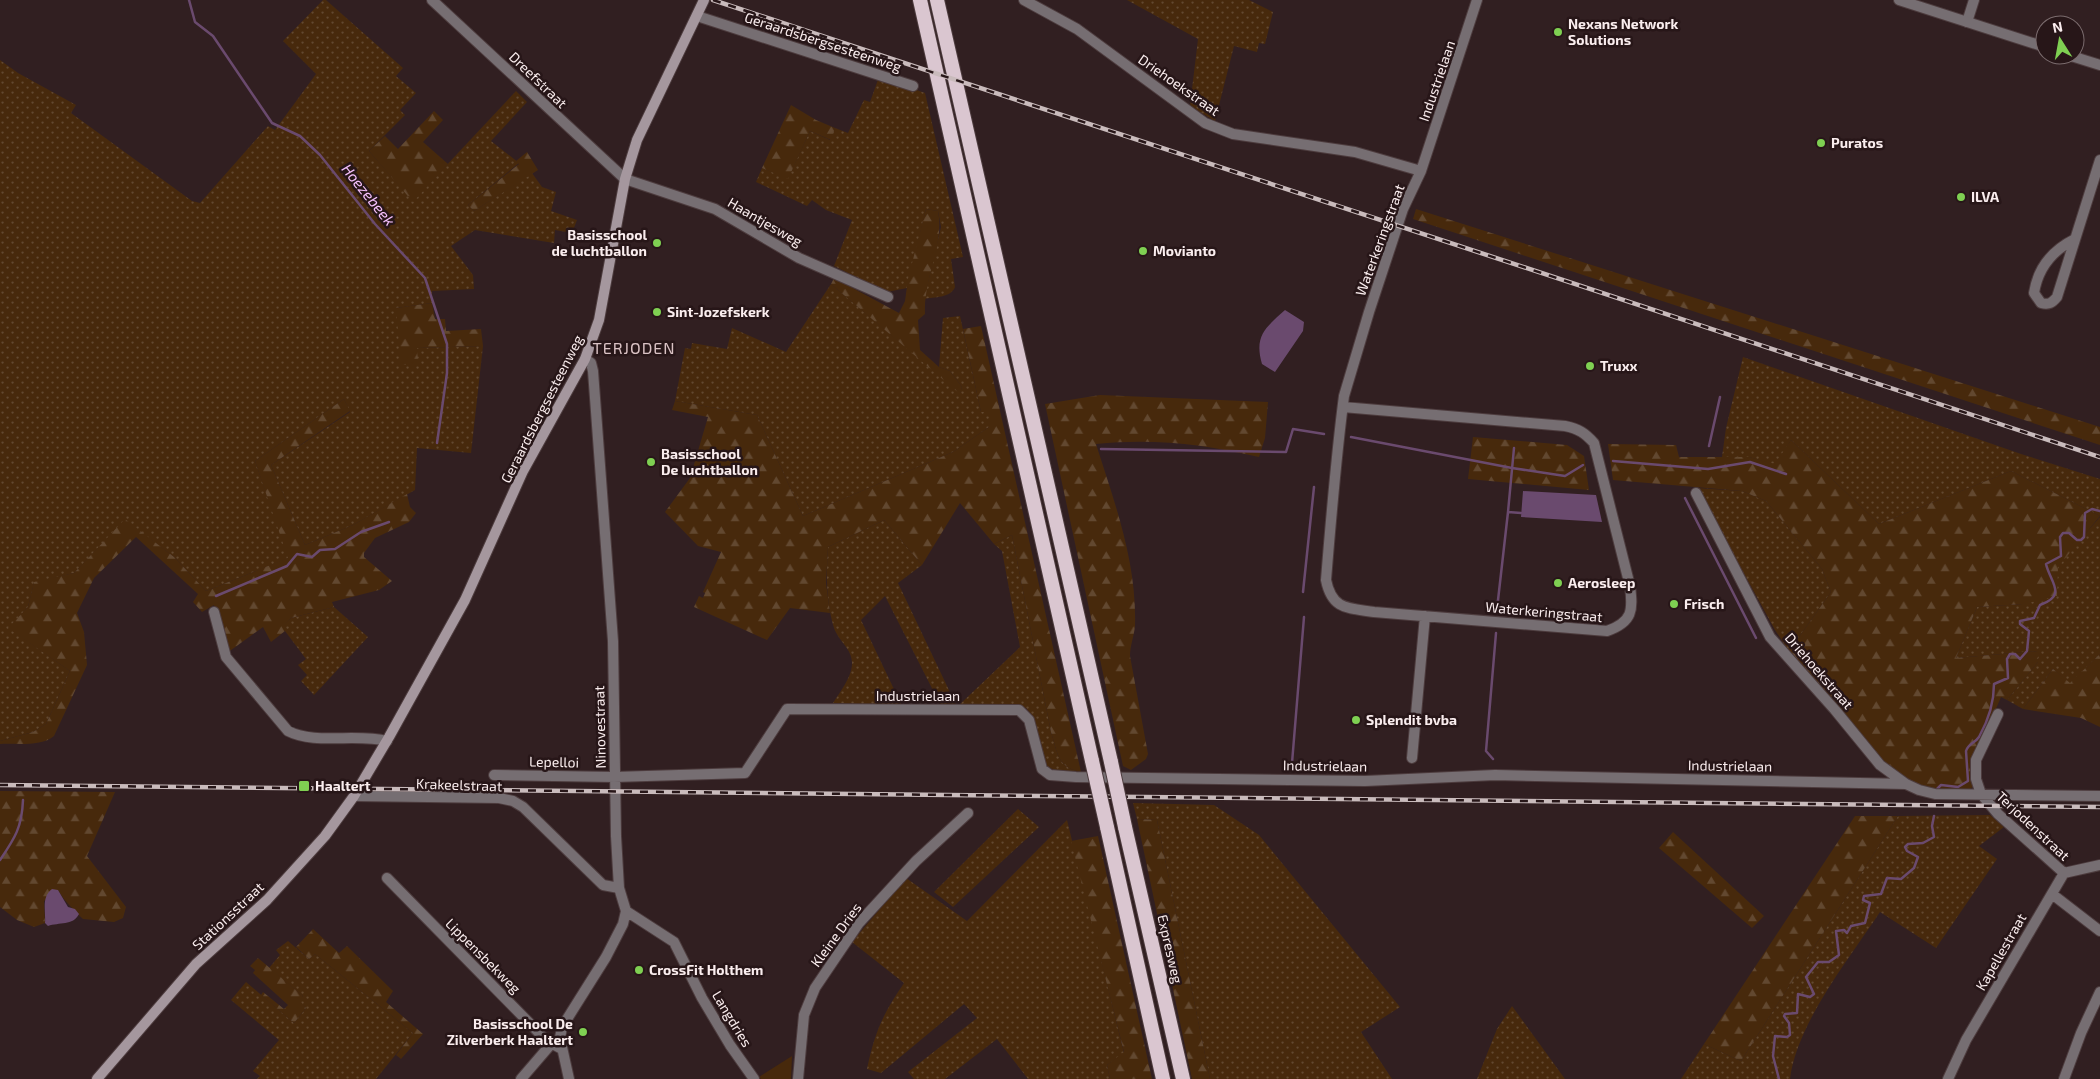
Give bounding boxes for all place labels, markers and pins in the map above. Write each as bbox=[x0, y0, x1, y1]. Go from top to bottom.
place label: Nexans Network Solutions bbox=[1568, 15, 1679, 48]
marker: Nexans Network Solutions bbox=[1552, 26, 1564, 38]
place label: Puratos bbox=[1831, 134, 1883, 151]
marker: Puratos bbox=[1815, 137, 1827, 149]
place label: ILVA bbox=[1971, 188, 2000, 205]
marker: ILVA bbox=[1955, 191, 1967, 203]
place label: Basisschool de luchtballon bbox=[551, 226, 647, 259]
marker: Basisschool de luchtballon bbox=[651, 237, 663, 249]
place label: Movianto bbox=[1153, 242, 1216, 259]
marker: Movianto bbox=[1137, 245, 1149, 257]
place label: Sint-Jozefskerk bbox=[667, 303, 770, 320]
marker: Sint-Jozefskerk bbox=[651, 306, 663, 318]
place label: Truxx bbox=[1600, 357, 1638, 374]
marker: Truxx bbox=[1584, 360, 1596, 372]
place label: Basisschool De luchtballon bbox=[661, 445, 758, 478]
marker: Basisschool De luchtballon bbox=[645, 456, 657, 468]
place label: Aerosleep bbox=[1568, 574, 1635, 591]
marker: Aerosleep bbox=[1552, 577, 1564, 589]
place label: Frisch bbox=[1684, 595, 1724, 612]
marker: Frisch bbox=[1668, 598, 1680, 610]
place label: Splendit bvba bbox=[1366, 711, 1457, 728]
marker: Splendit bvba bbox=[1350, 714, 1362, 726]
place label: Haaltert bbox=[315, 777, 371, 794]
marker: Haaltert bbox=[297, 779, 311, 793]
place label: CrossFit Holthem bbox=[649, 961, 763, 978]
marker: CrossFit Holthem bbox=[633, 964, 645, 976]
place label: Basisschool De Zilverberk Haaltert bbox=[447, 1015, 573, 1048]
marker: Basisschool De Zilverberk Haaltert bbox=[577, 1026, 589, 1038]

